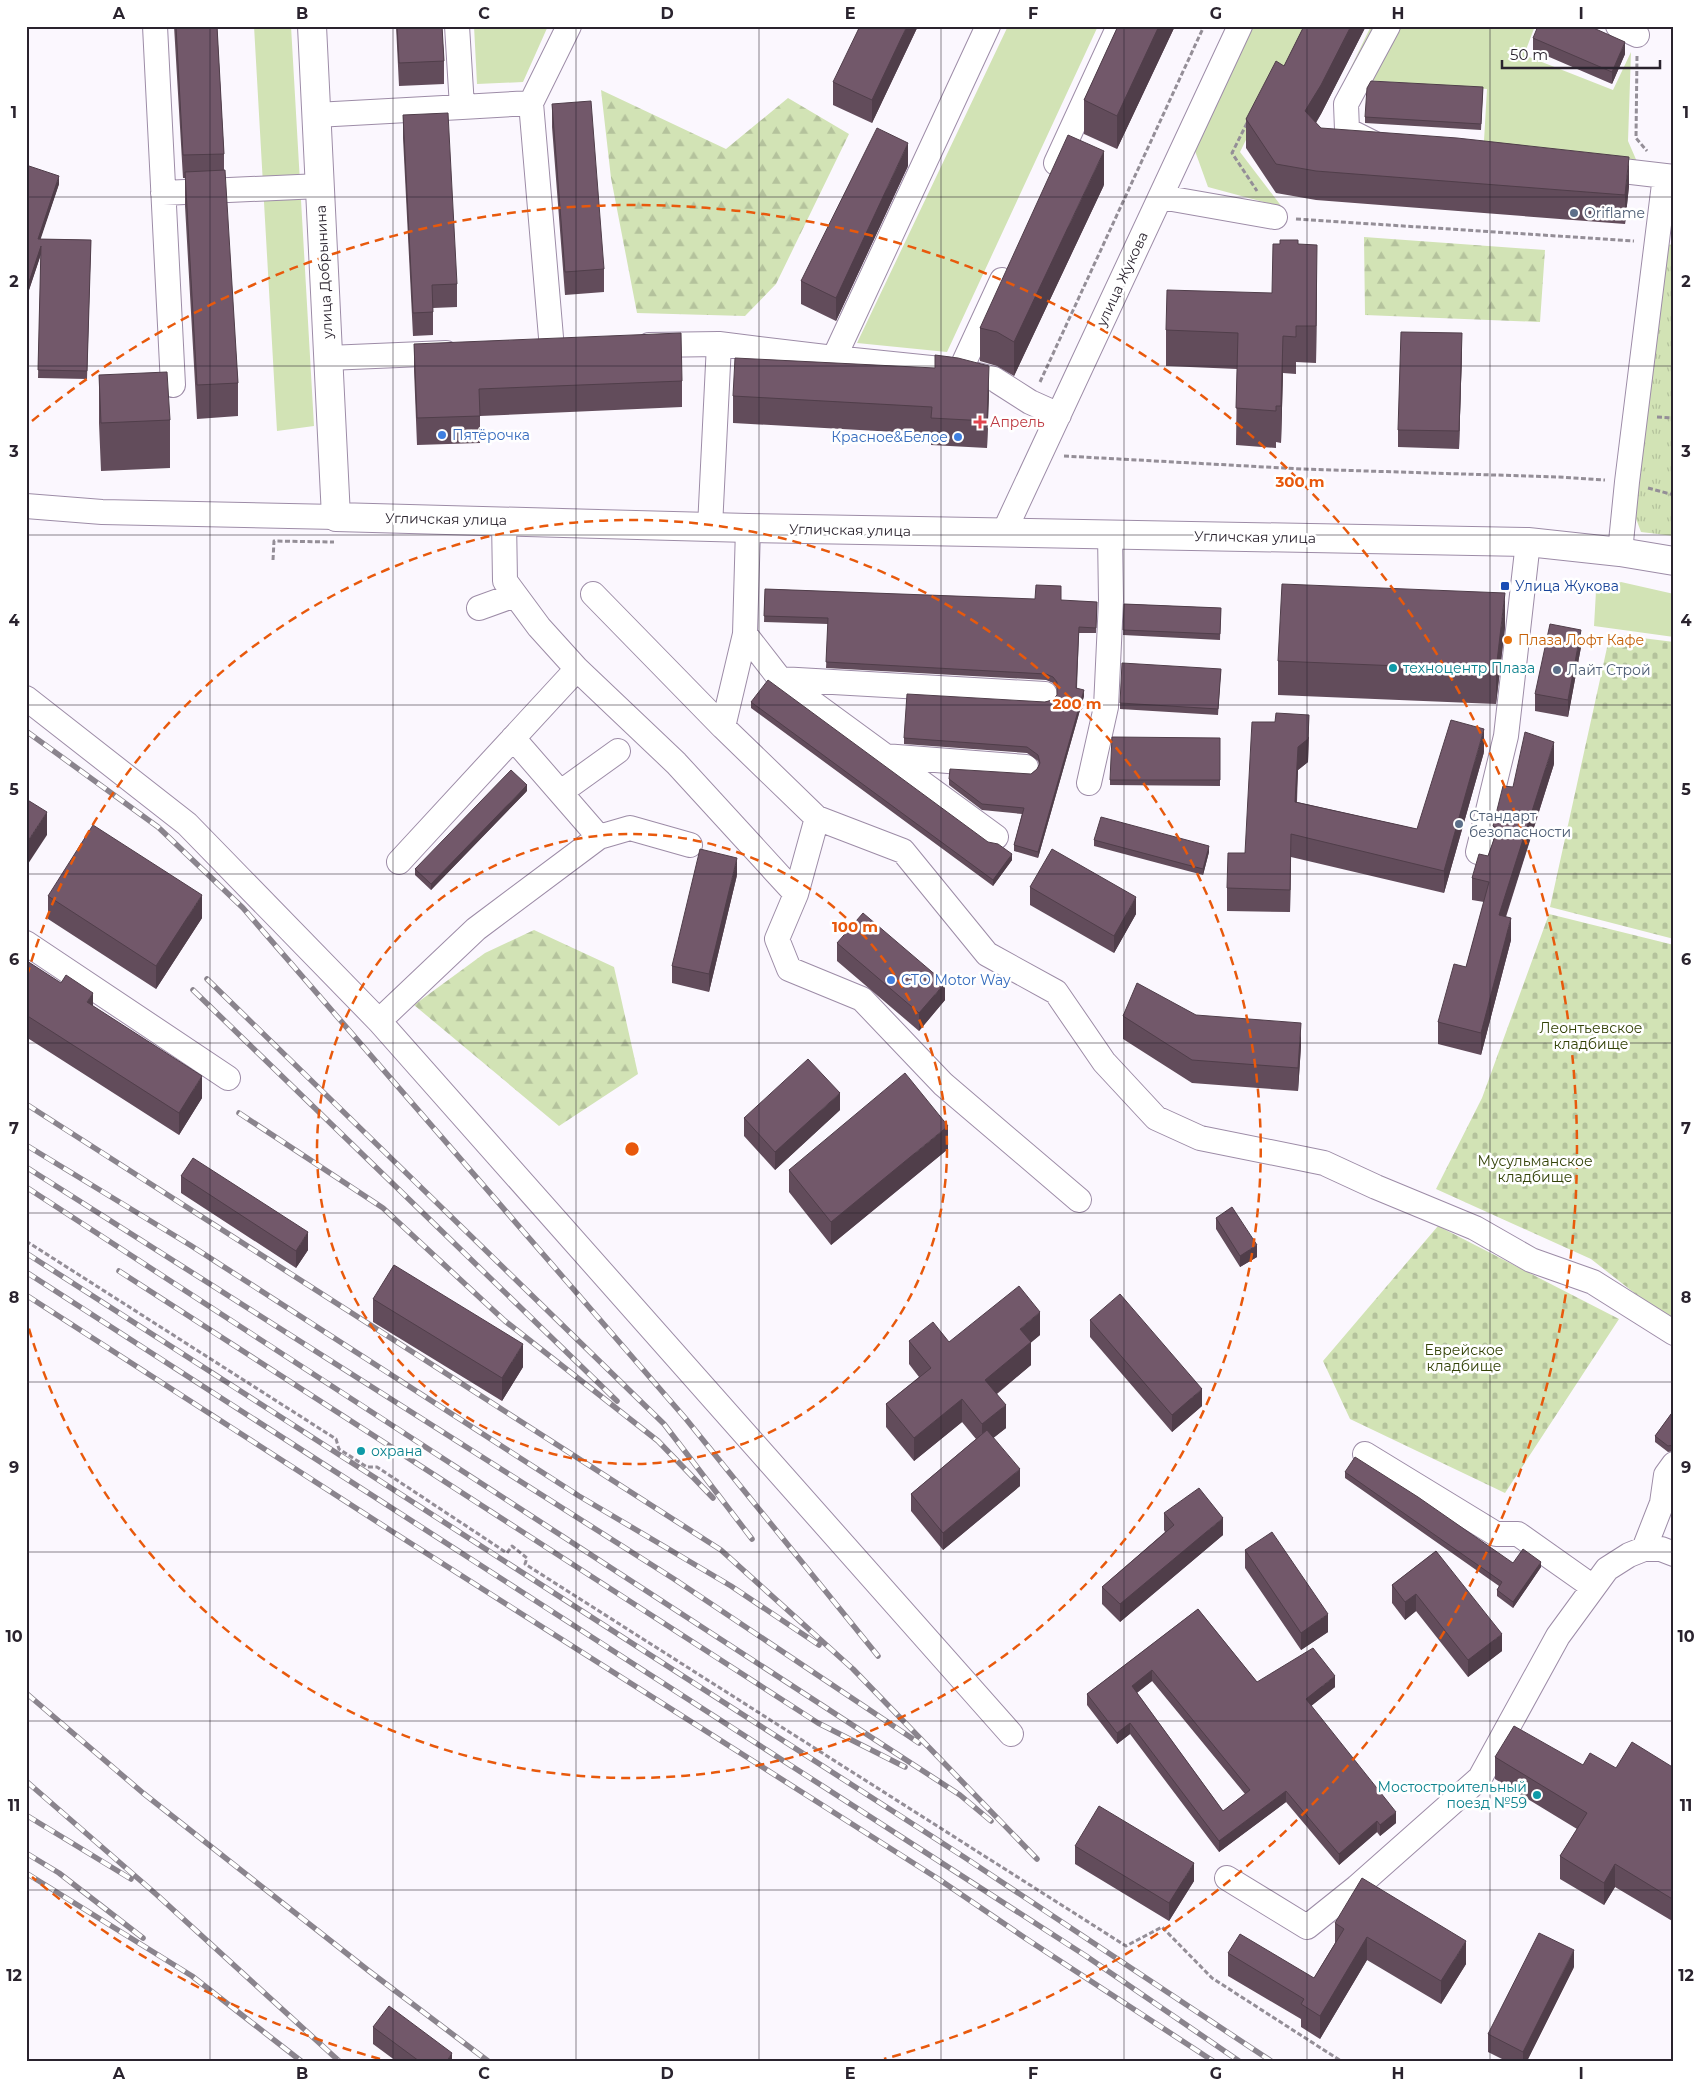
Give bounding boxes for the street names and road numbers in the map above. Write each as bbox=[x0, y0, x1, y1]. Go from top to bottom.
street label: улица Добрынина bbox=[312, 205, 337, 340]
street label: улица Жукова bbox=[1092, 229, 1152, 330]
street label: Угличская улица bbox=[385, 509, 507, 529]
street label: Угличская улица bbox=[789, 520, 911, 540]
street label: Угличская улица bbox=[1194, 527, 1316, 547]

